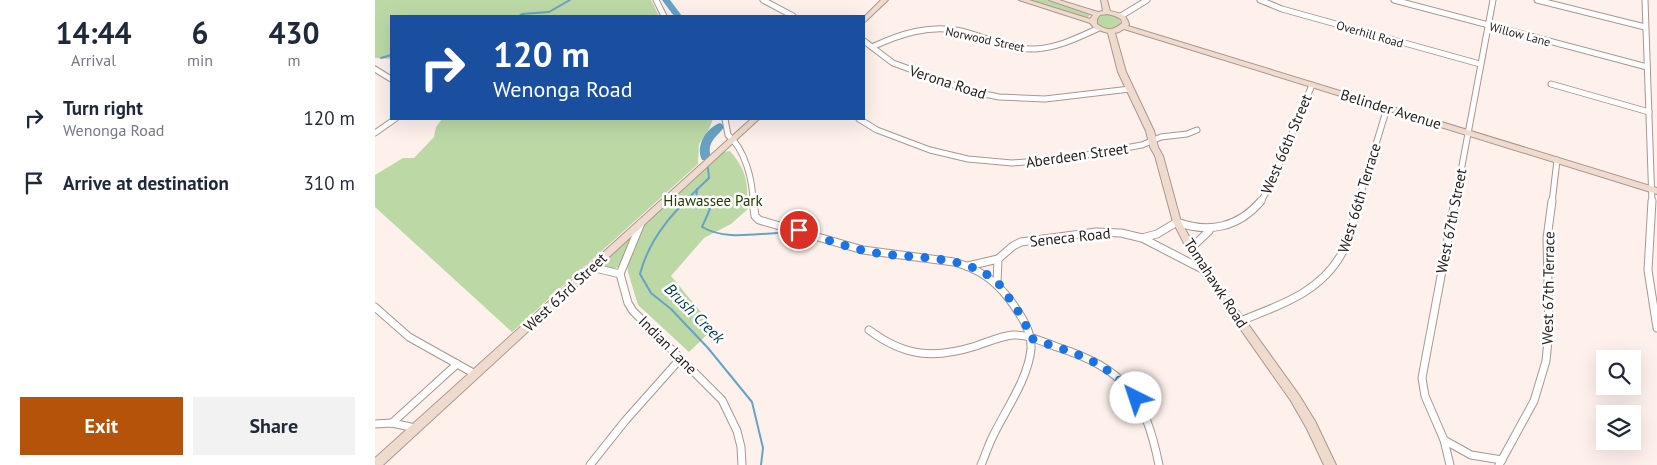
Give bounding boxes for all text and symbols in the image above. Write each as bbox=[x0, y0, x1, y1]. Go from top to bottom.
text: 14:44 bbox=[55, 13, 132, 52]
text: 6 bbox=[192, 13, 209, 52]
text: 430 bbox=[268, 13, 320, 52]
street label: Overhill Road bbox=[1335, 17, 1405, 51]
street label: Willow Lane bbox=[1488, 19, 1552, 49]
street label: Norwood Street bbox=[944, 23, 1026, 55]
text: 120 m bbox=[493, 31, 590, 77]
icon: right bbox=[410, 35, 475, 100]
text: Arrival bbox=[71, 50, 116, 70]
text: min bbox=[187, 50, 213, 70]
text: m bbox=[288, 50, 301, 70]
street label: Verona Road bbox=[906, 60, 989, 103]
text: Wenonga Road bbox=[493, 75, 633, 103]
street label: Belinder Avenue bbox=[1338, 85, 1444, 133]
street label: West 66th Street bbox=[1256, 91, 1316, 197]
text: Turn right bbox=[63, 96, 143, 120]
icon: right bbox=[20, 104, 48, 132]
text: 120 m bbox=[303, 106, 355, 130]
text: Wenonga Road bbox=[63, 120, 164, 140]
street label: Aberdeen Street bbox=[1025, 138, 1129, 172]
street label: West 66th Terrace bbox=[1333, 141, 1385, 255]
street label: West 67th Street bbox=[1432, 167, 1470, 275]
icon: arrive bbox=[20, 169, 48, 197]
text: Arrive at destination bbox=[63, 171, 229, 195]
text: 310 m bbox=[303, 171, 355, 195]
park label: Hiawassee Park bbox=[663, 191, 763, 210]
pin bbox=[778, 209, 820, 251]
icon: arrive bbox=[785, 216, 813, 244]
street label: Seneca Road bbox=[1029, 223, 1111, 251]
street label: West 67th Terrace bbox=[1538, 231, 1558, 345]
street label: Tomahawk Road bbox=[1180, 235, 1252, 331]
street label: West 63rd Street bbox=[520, 249, 610, 335]
water label: Brush Creek bbox=[661, 279, 730, 348]
street label: Indian Lane bbox=[635, 312, 701, 378]
map controls bbox=[1596, 350, 1641, 450]
button: search bbox=[1596, 350, 1641, 395]
position arrow bbox=[1109, 371, 1161, 423]
button: Exit bbox=[20, 397, 183, 455]
button: Share bbox=[193, 397, 355, 455]
button: layers bbox=[1596, 405, 1641, 450]

